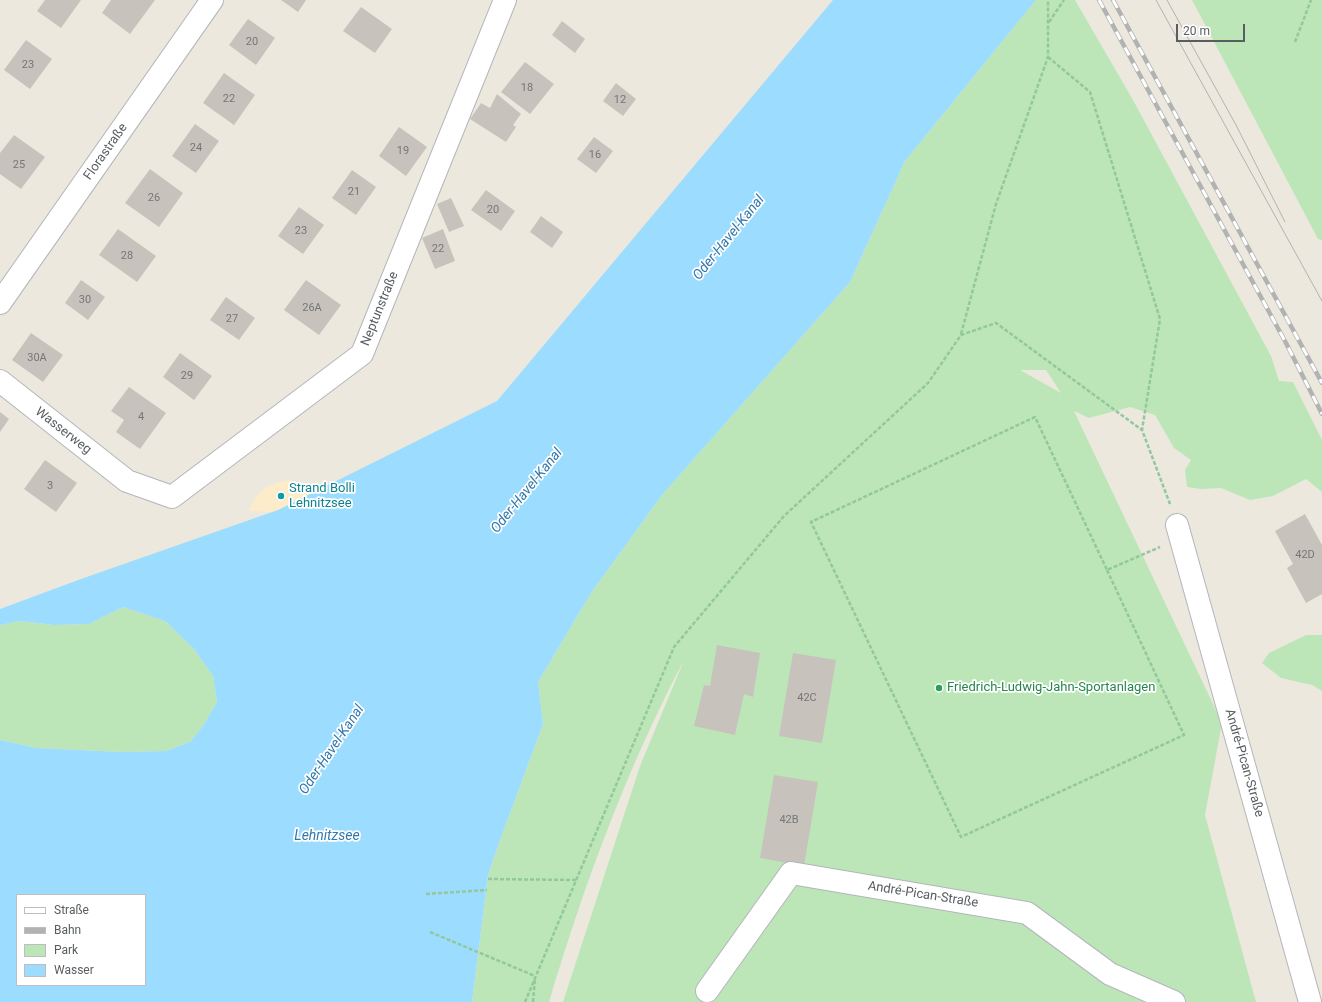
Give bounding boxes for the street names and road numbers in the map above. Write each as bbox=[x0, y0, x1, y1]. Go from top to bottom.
street label: Florastraße bbox=[81, 121, 131, 183]
street label: Neptunstraße bbox=[358, 270, 402, 348]
street label: Wasserweg bbox=[32, 404, 94, 458]
street label: André-Pican-Straße bbox=[1221, 707, 1267, 819]
street label: André-Pican-Straße bbox=[867, 879, 979, 911]

